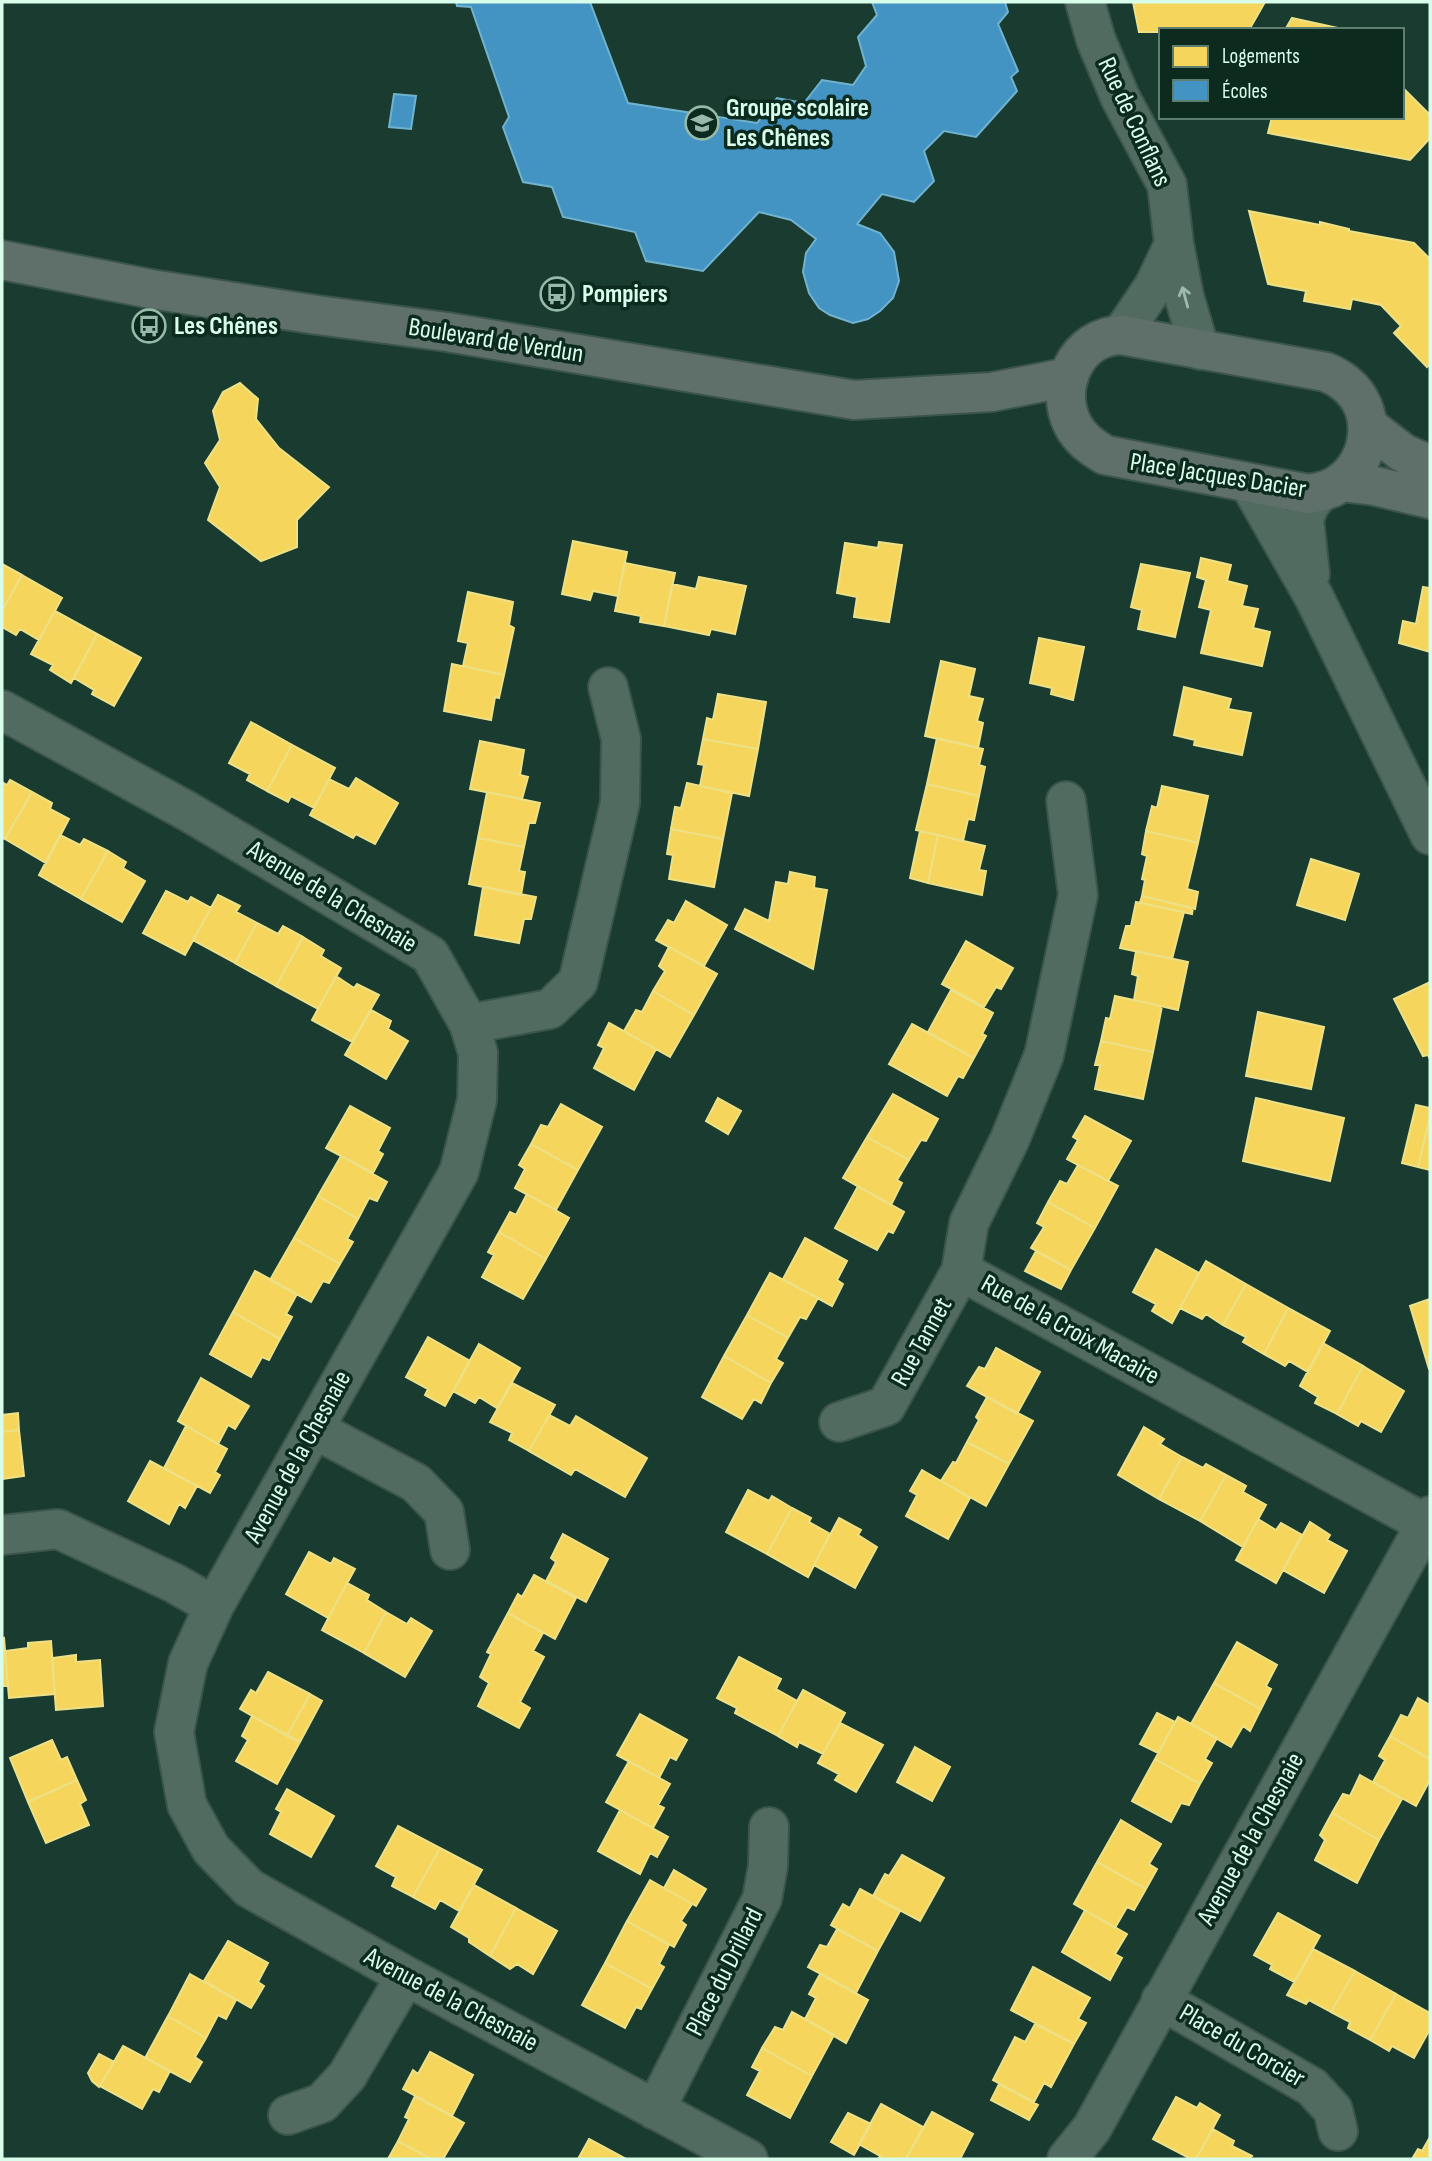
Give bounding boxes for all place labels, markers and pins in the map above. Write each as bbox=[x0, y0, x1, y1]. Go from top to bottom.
place label: Groupe scolaire Les Chênes bbox=[726, 93, 869, 154]
school or university icon: Groupe scolaire Les Chênes bbox=[683, 104, 721, 142]
bus stop icon: Pompiers bbox=[538, 275, 576, 313]
place label: Pompiers bbox=[582, 279, 668, 310]
bus stop icon: Les Chênes bbox=[130, 307, 168, 345]
place label: Les Chênes bbox=[174, 311, 278, 342]

